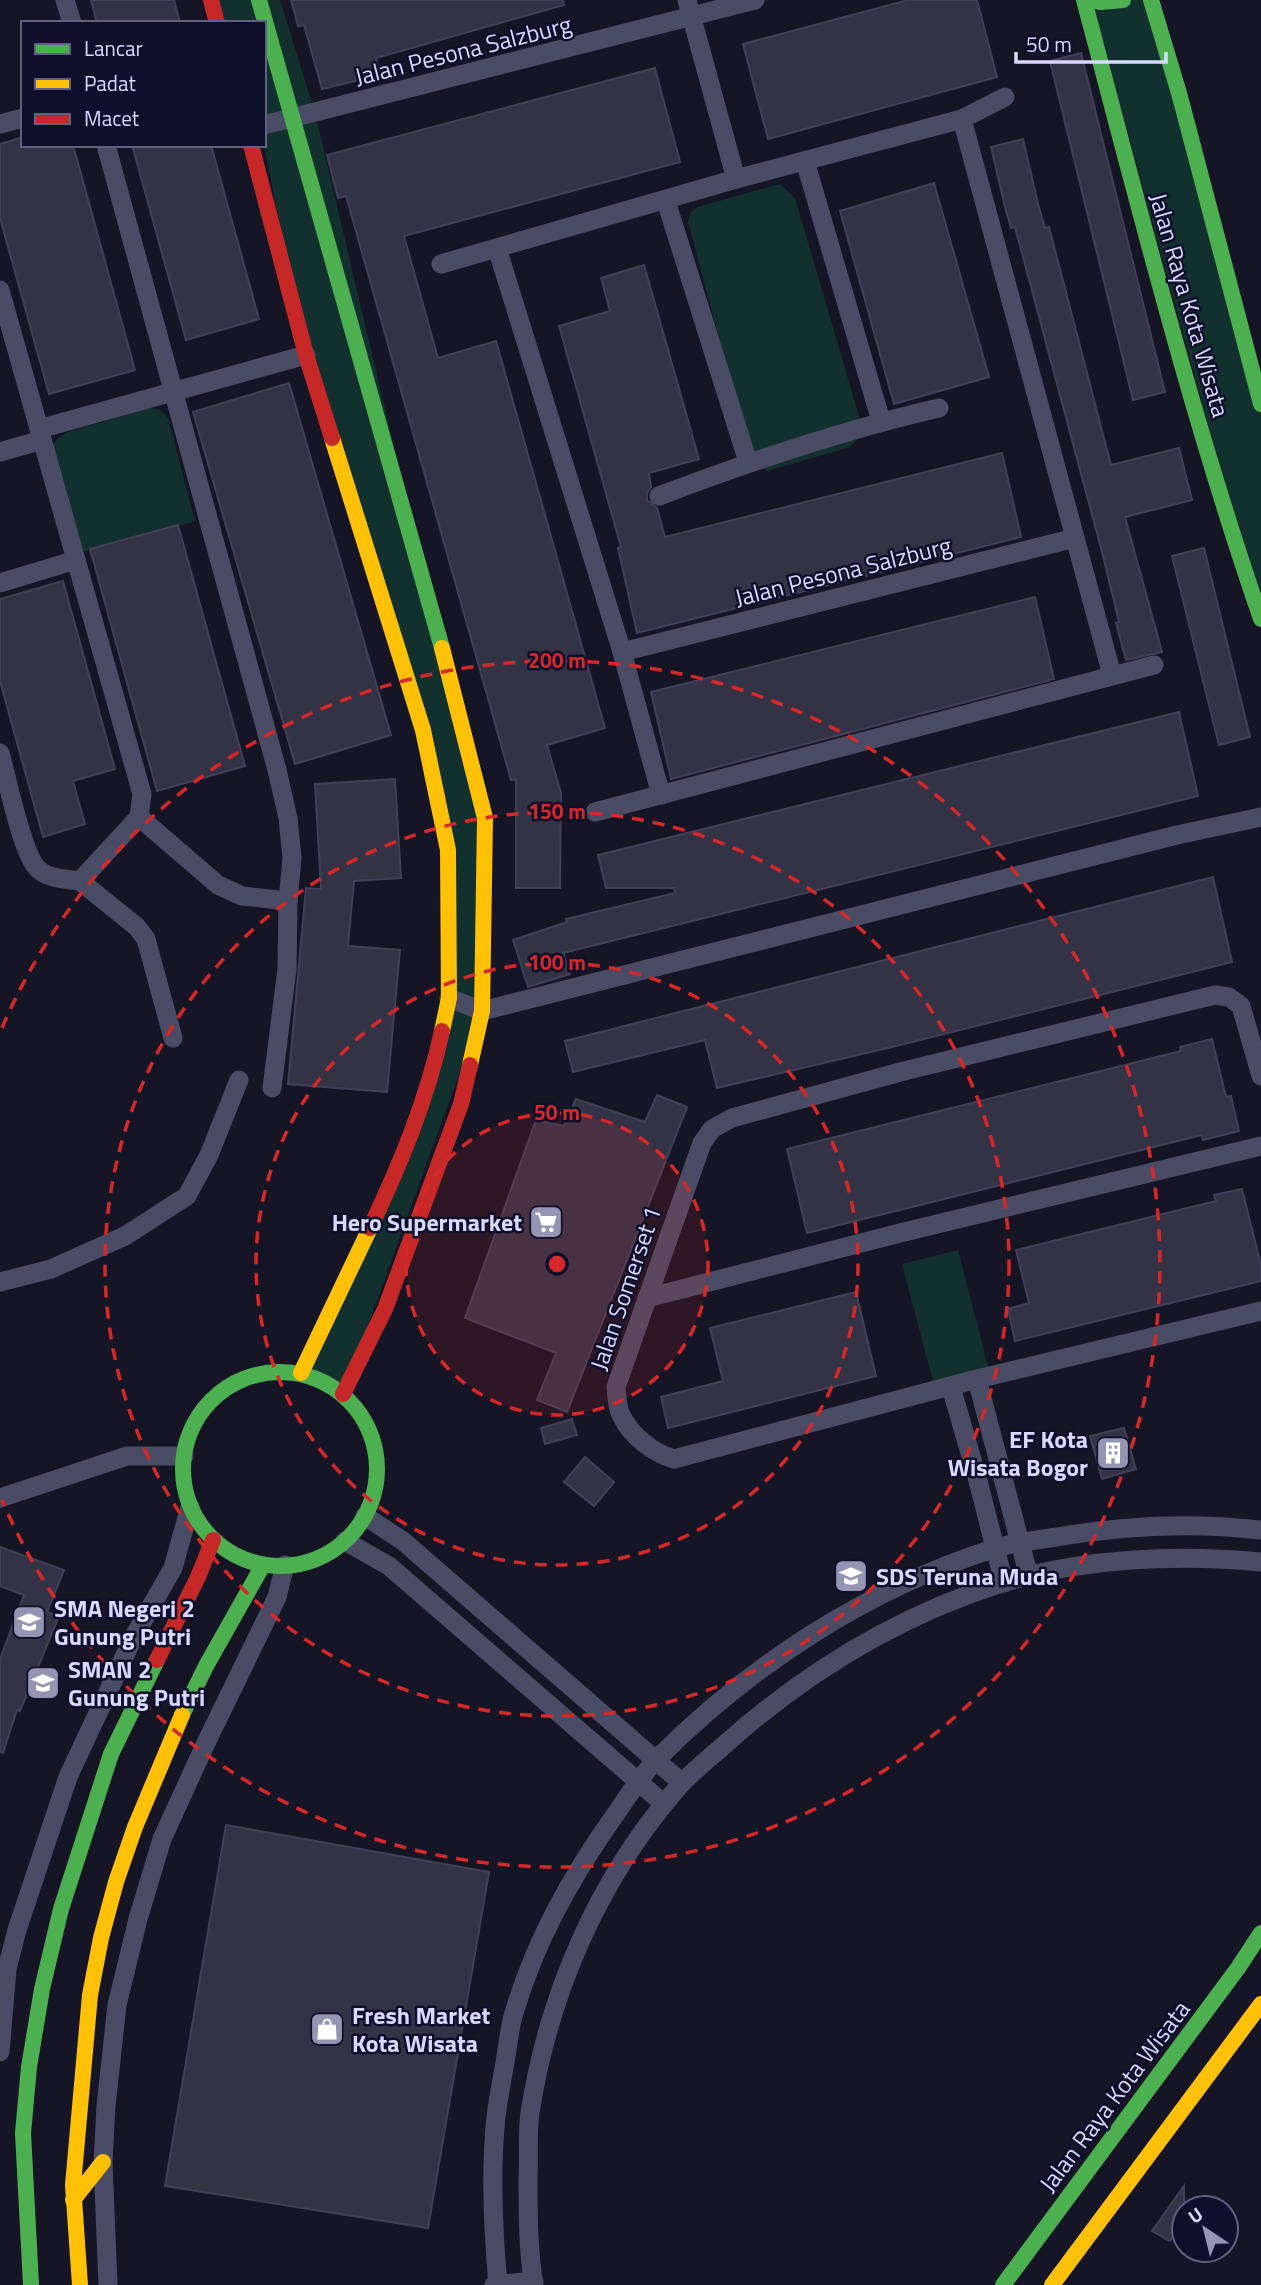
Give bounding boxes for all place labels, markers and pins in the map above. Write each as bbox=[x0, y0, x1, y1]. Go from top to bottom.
supermarket icon: Hero Supermarket bbox=[527, 1203, 565, 1241]
place label: Hero Supermarket bbox=[332, 1204, 522, 1240]
centre of rings bbox=[545, 1252, 569, 1276]
place label: EF Kota Wisata Bogor bbox=[948, 1421, 1088, 1485]
building icon: EF Kota Wisata Bogor bbox=[1094, 1434, 1132, 1472]
school or university icon: SDS Teruna Muda bbox=[832, 1557, 870, 1595]
place label: SDS Teruna Muda bbox=[876, 1558, 1058, 1594]
place label: SMA Negeri 2 Gunung Putri bbox=[54, 1590, 195, 1654]
school or university icon: SMA Negeri 2 Gunung Putri bbox=[10, 1603, 48, 1641]
place label: SMAN 2 Gunung Putri bbox=[68, 1651, 205, 1715]
school or university icon: SMAN 2 Gunung Putri bbox=[24, 1664, 62, 1702]
place label: Fresh Market Kota Wisata bbox=[352, 1997, 491, 2061]
shop icon: Fresh Market Kota Wisata bbox=[308, 2010, 346, 2048]

